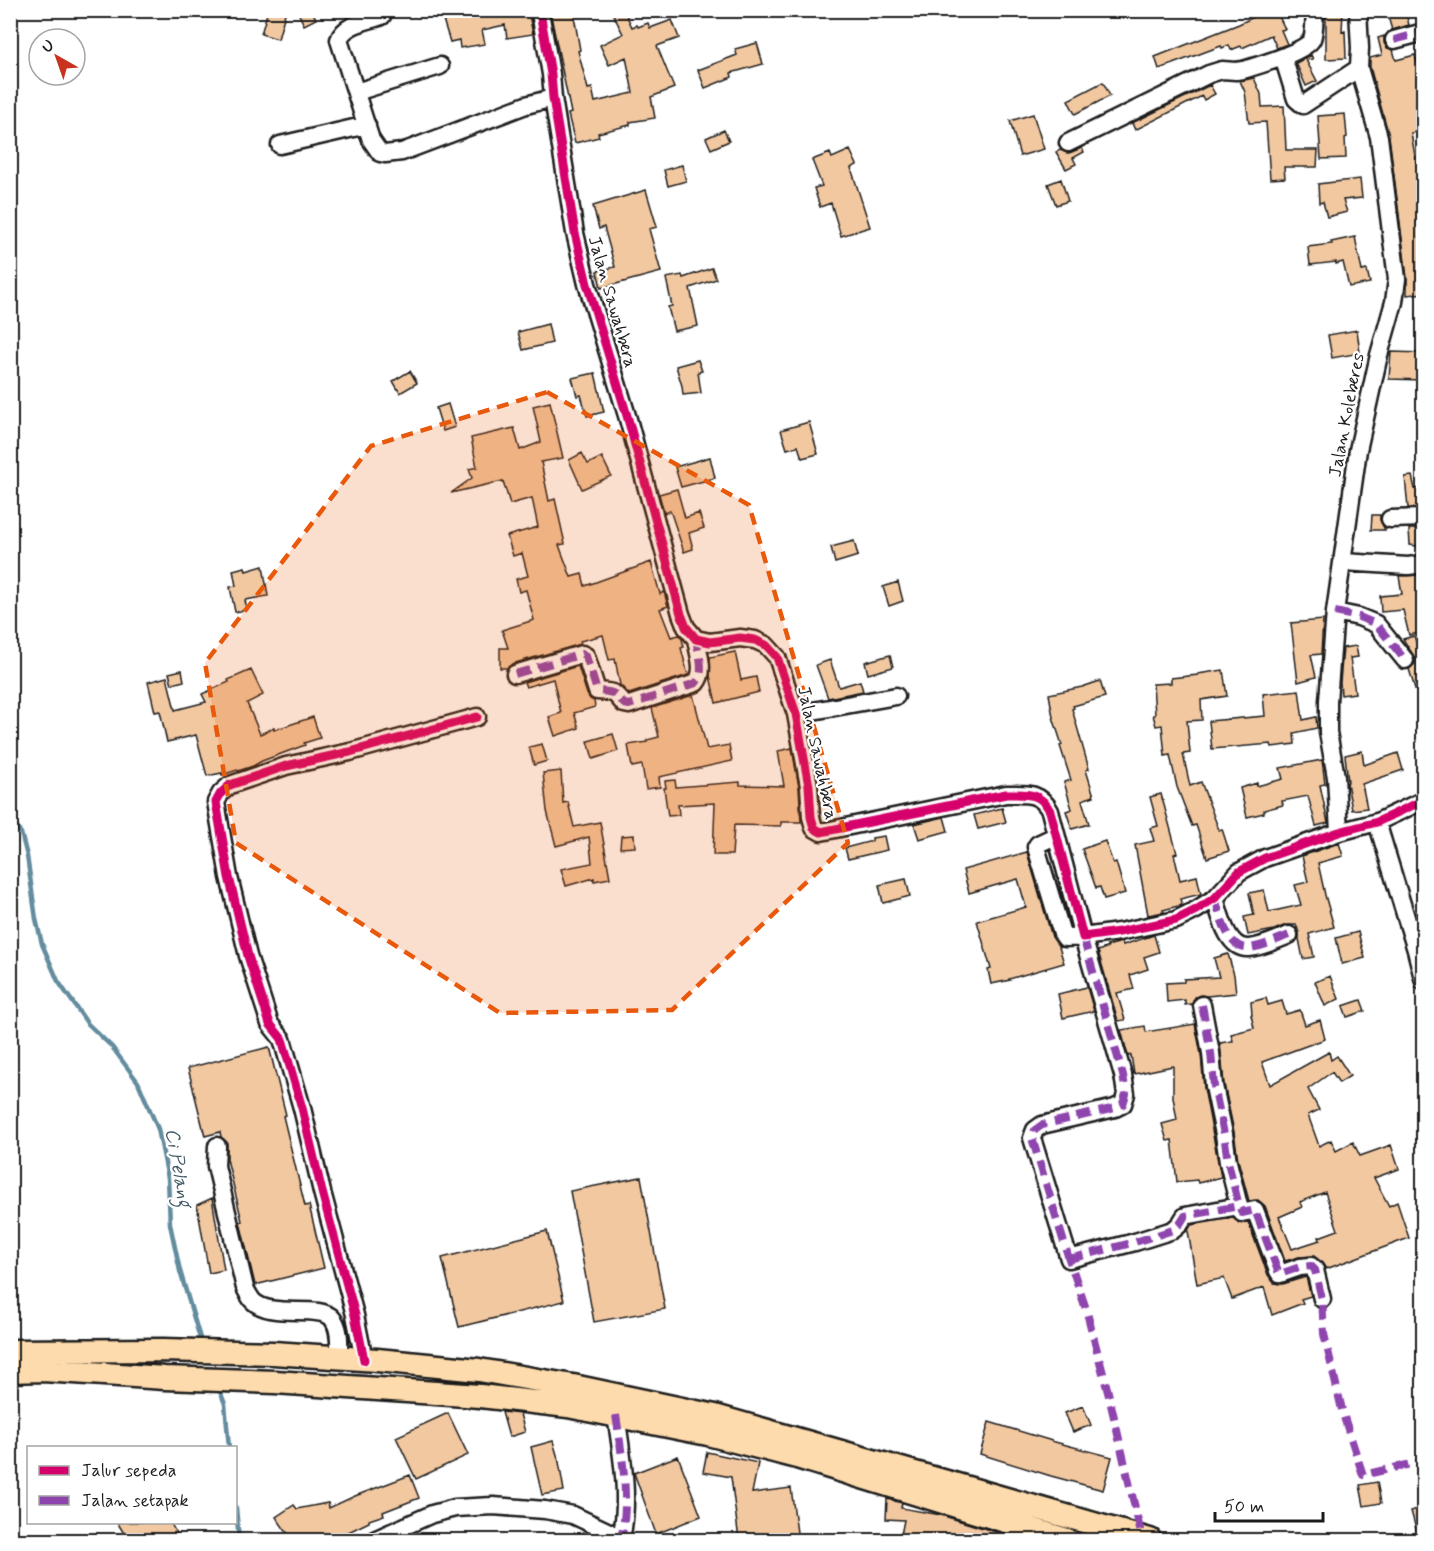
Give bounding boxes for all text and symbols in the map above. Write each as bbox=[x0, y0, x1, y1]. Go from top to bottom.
north arrow bbox=[27, 27, 87, 87]
text: U bbox=[38, 35, 59, 58]
street label: Jalan Sawahbera bbox=[582, 233, 642, 371]
street label: Jalan Koleberes bbox=[1323, 351, 1371, 479]
street label: Jalan Sawahbera bbox=[791, 684, 843, 822]
water label: Ci Pelang bbox=[156, 1126, 199, 1213]
legend bbox=[27, 1446, 237, 1524]
text: Jalur sepeda bbox=[81, 1459, 177, 1483]
scale bar bbox=[1215, 1485, 1323, 1523]
text: Jalan setapak bbox=[81, 1489, 189, 1513]
text: 50 m bbox=[1224, 1495, 1264, 1519]

